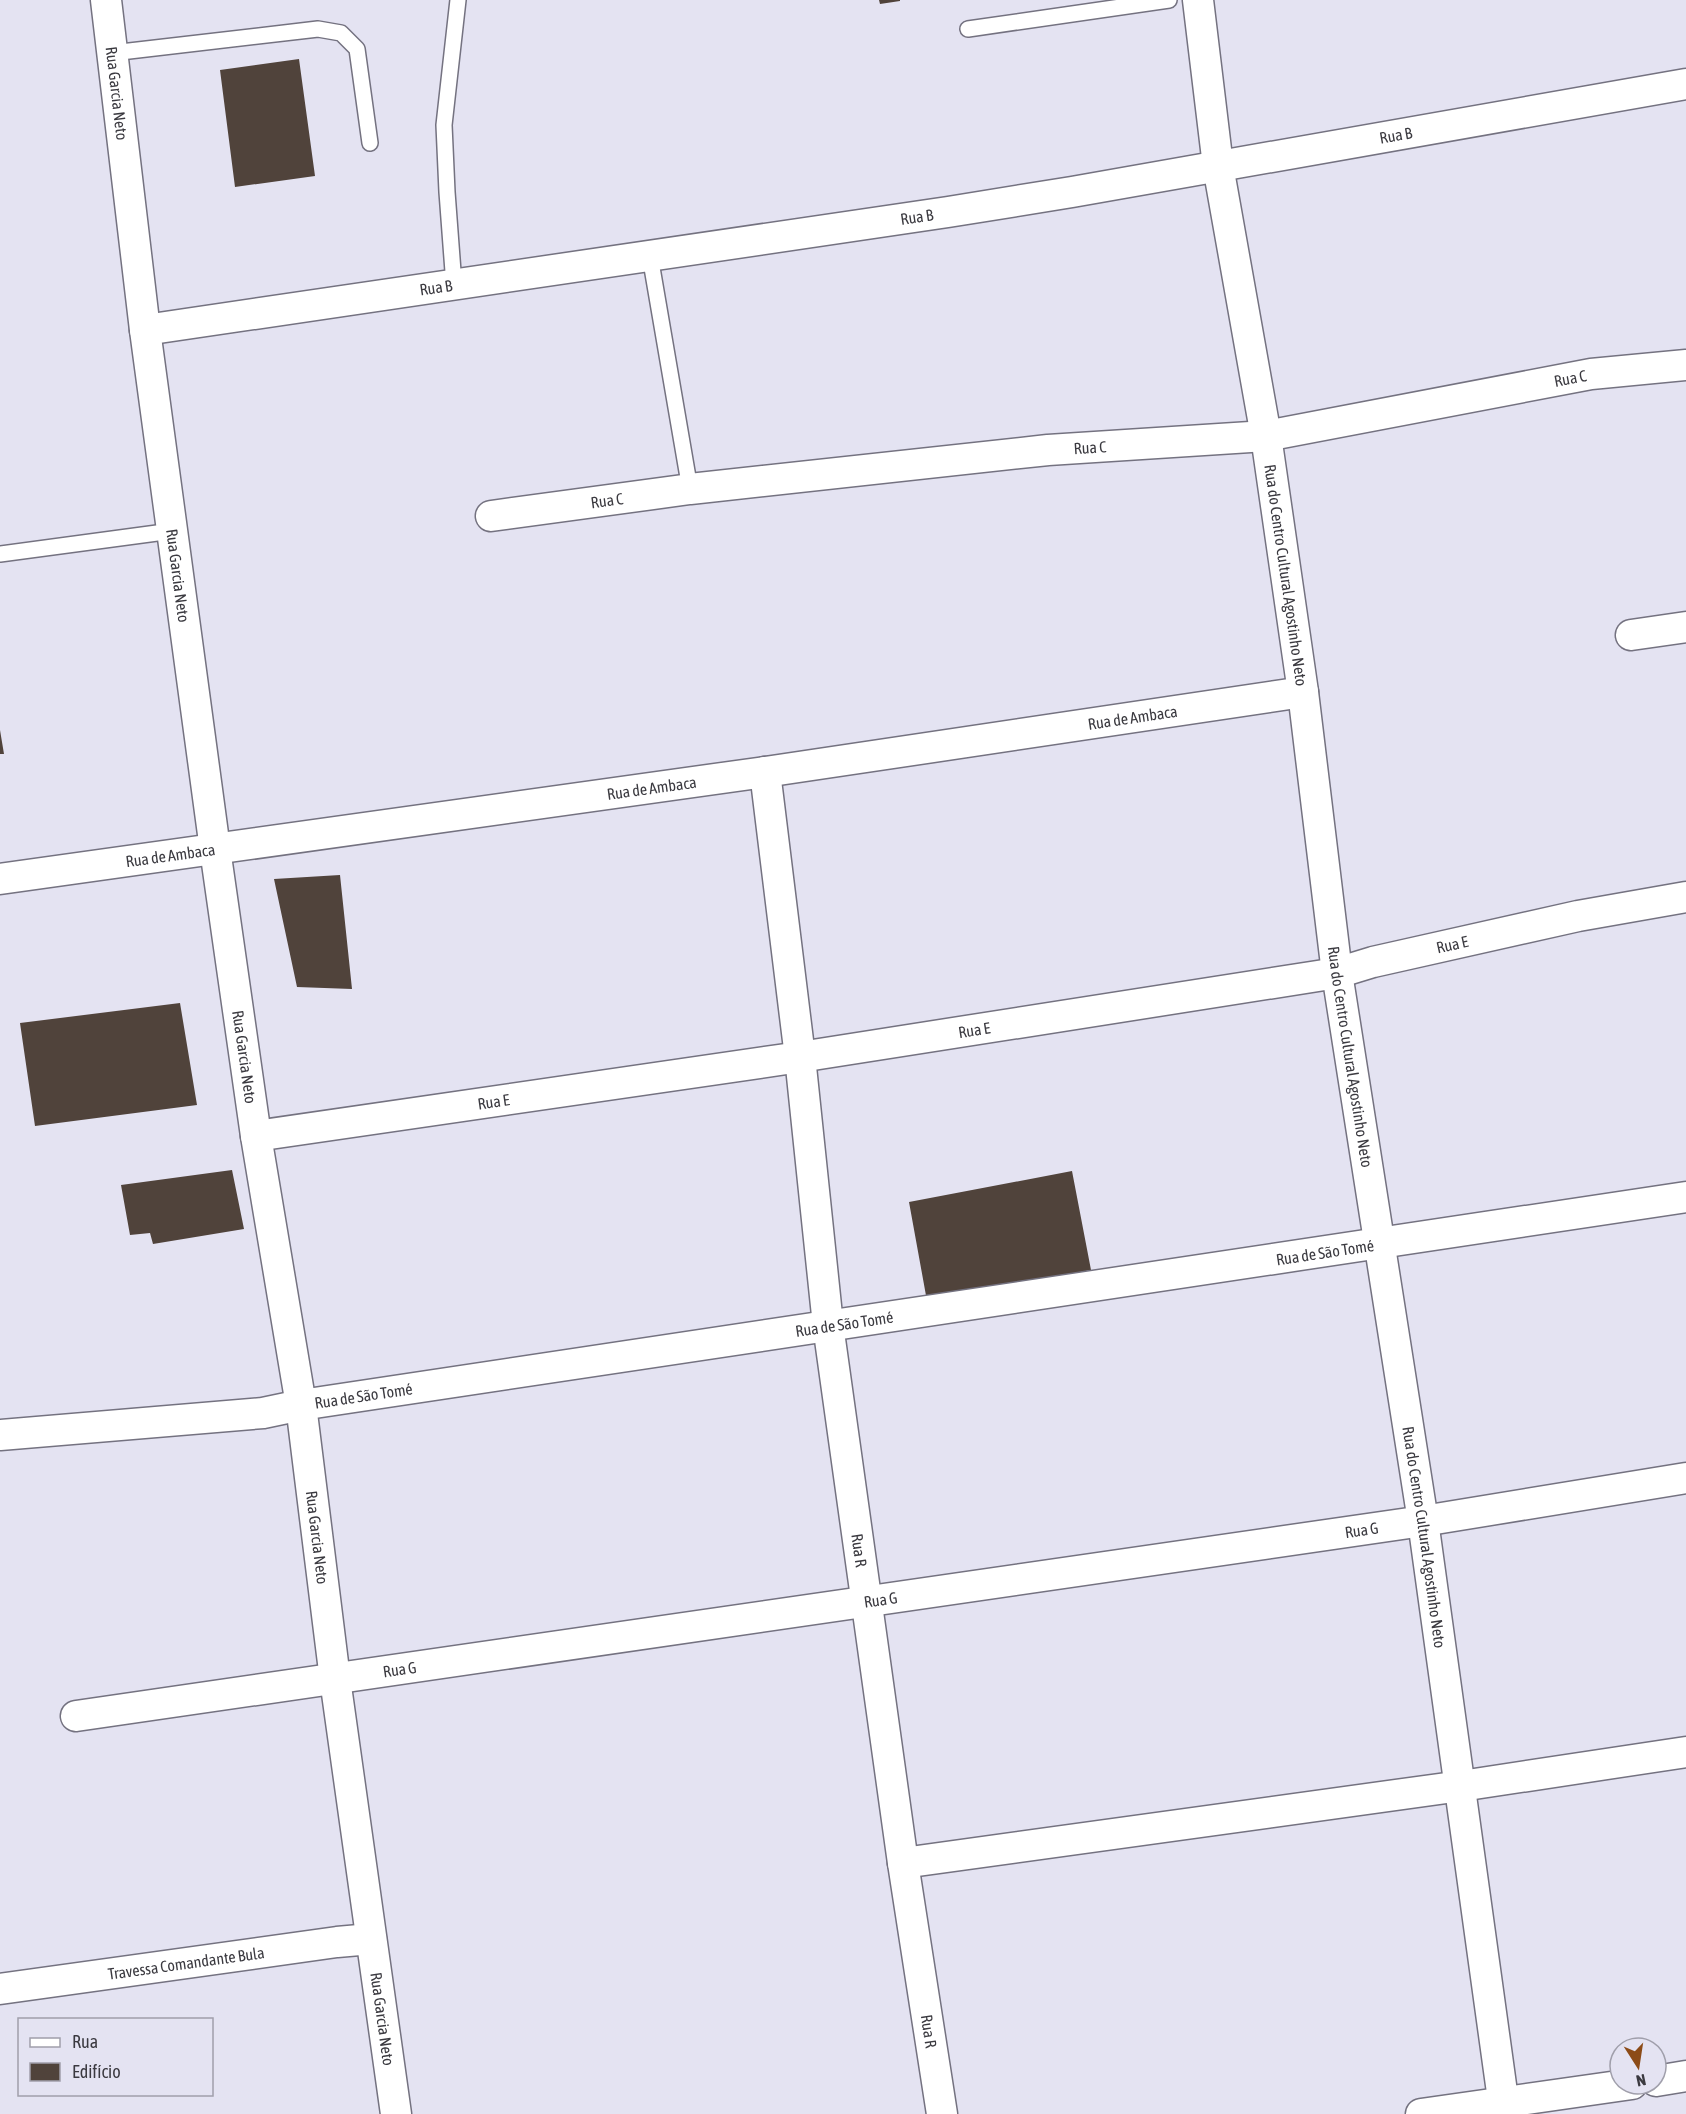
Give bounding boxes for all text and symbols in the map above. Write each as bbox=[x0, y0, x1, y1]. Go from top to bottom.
street label: Rua Garcia Neto bbox=[103, 46, 131, 141]
street label: Rua B bbox=[1378, 123, 1414, 147]
street label: Rua B bbox=[899, 205, 935, 228]
street label: Rua B bbox=[418, 276, 454, 299]
street label: Rua C bbox=[1552, 366, 1588, 390]
street label: Rua C bbox=[1073, 437, 1107, 457]
street label: Rua do Centro Cultural Agostinho Neto bbox=[1261, 463, 1311, 687]
street label: Rua C bbox=[590, 489, 624, 511]
street label: Rua Garcia Neto bbox=[163, 528, 193, 623]
street label: Rua de Ambaca bbox=[1087, 702, 1178, 733]
street label: Rua de Ambaca bbox=[606, 773, 698, 803]
street label: Rua de Ambaca bbox=[124, 840, 216, 870]
street label: Rua E bbox=[1434, 932, 1470, 957]
street label: Rua do Centro Cultural Agostinho Neto bbox=[1325, 945, 1376, 1169]
street label: Rua Garcia Neto bbox=[229, 1009, 260, 1105]
street label: Rua E bbox=[957, 1018, 992, 1041]
street label: Rua E bbox=[476, 1090, 511, 1113]
street label: Rua de São Tomé bbox=[1275, 1236, 1375, 1268]
street label: Rua de São Tomé bbox=[794, 1308, 894, 1340]
street label: Rua de São Tomé bbox=[313, 1379, 414, 1412]
street label: Rua do Centro Cultural Agostinho Neto bbox=[1399, 1425, 1449, 1649]
street label: Rua Garcia Neto bbox=[303, 1490, 332, 1585]
street label: Rua G bbox=[1344, 1519, 1380, 1541]
street label: Rua R bbox=[848, 1532, 871, 1568]
street label: Rua G bbox=[863, 1588, 899, 1611]
street label: Rua G bbox=[382, 1658, 418, 1680]
street label: Travessa Comandante Bula bbox=[107, 1943, 266, 1983]
street label: Rua Garcia Neto bbox=[367, 1971, 398, 2067]
street label: Rua R bbox=[918, 2013, 941, 2049]
legend bbox=[18, 2018, 213, 2096]
text: Rua bbox=[72, 2031, 98, 2052]
north arrow bbox=[1608, 2036, 1668, 2096]
text: Edifício bbox=[72, 2061, 121, 2082]
text: N bbox=[1635, 2071, 1648, 2090]

